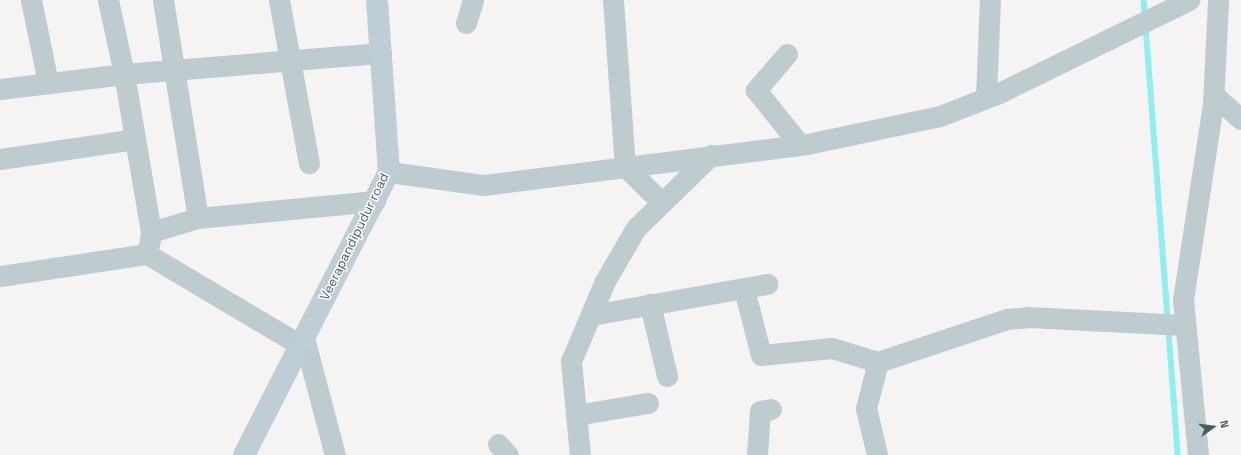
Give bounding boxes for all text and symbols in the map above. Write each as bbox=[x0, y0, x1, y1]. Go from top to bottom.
street label: Veerapandipudur road bbox=[317, 171, 393, 303]
north arrow bbox=[1193, 407, 1233, 447]
text: N bbox=[1217, 419, 1232, 429]

